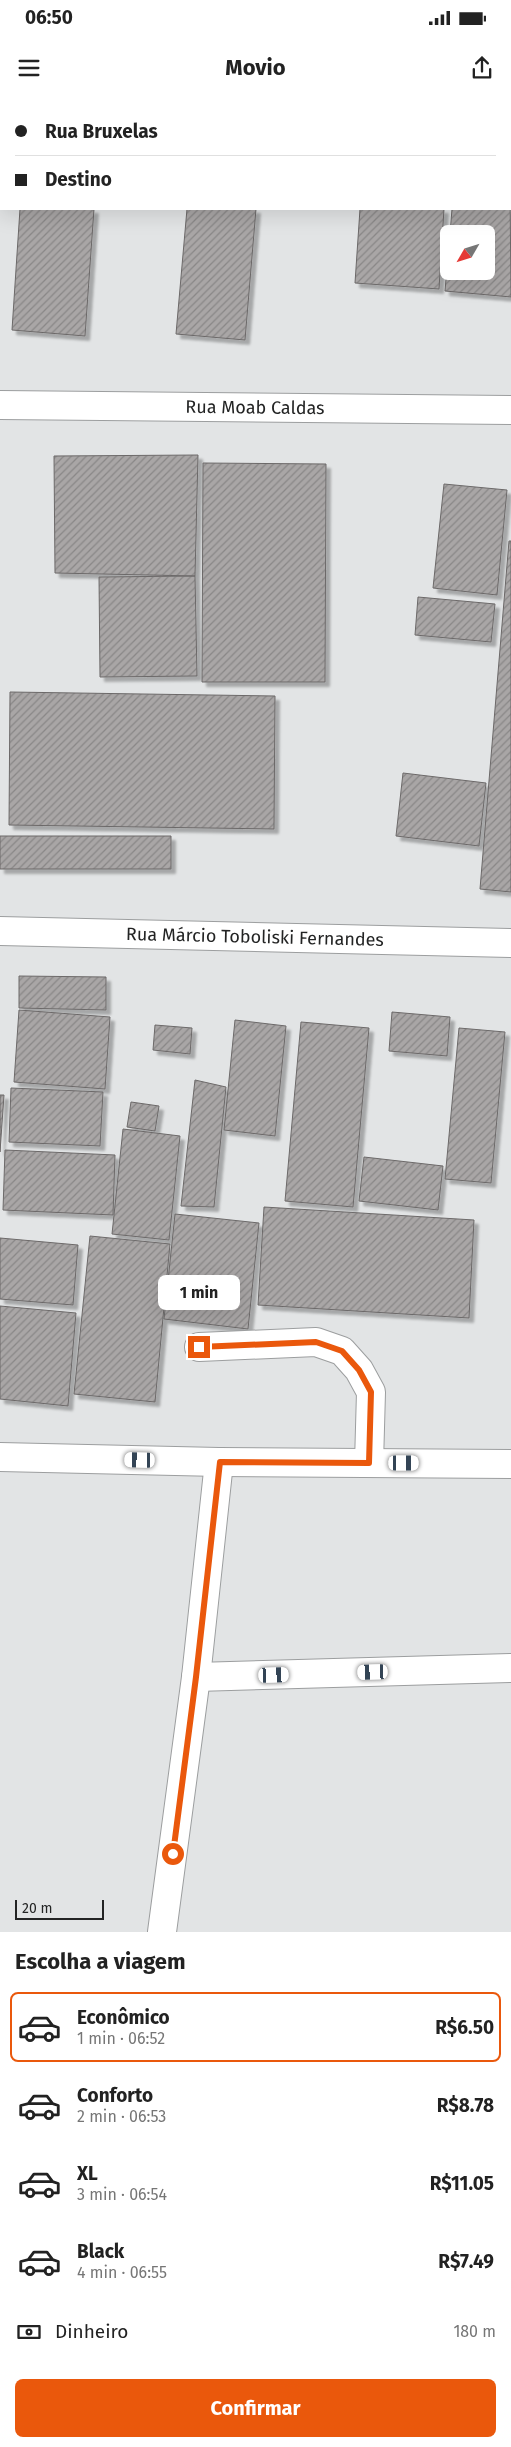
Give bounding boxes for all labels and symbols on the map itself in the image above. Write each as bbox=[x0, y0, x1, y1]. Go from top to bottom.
north arrow bbox=[440, 225, 495, 280]
street label: Rua Moab Caldas bbox=[185, 396, 325, 419]
street label: Rua Márcio Toboliski Fernandes bbox=[126, 923, 384, 951]
callout: 1 min bbox=[158, 1274, 240, 1310]
route end bbox=[188, 1336, 210, 1358]
car bbox=[124, 1452, 155, 1468]
car bbox=[389, 1456, 419, 1471]
car bbox=[357, 1664, 388, 1680]
car bbox=[258, 1667, 289, 1683]
route start bbox=[162, 1843, 184, 1865]
scale bar bbox=[15, 1897, 104, 1920]

